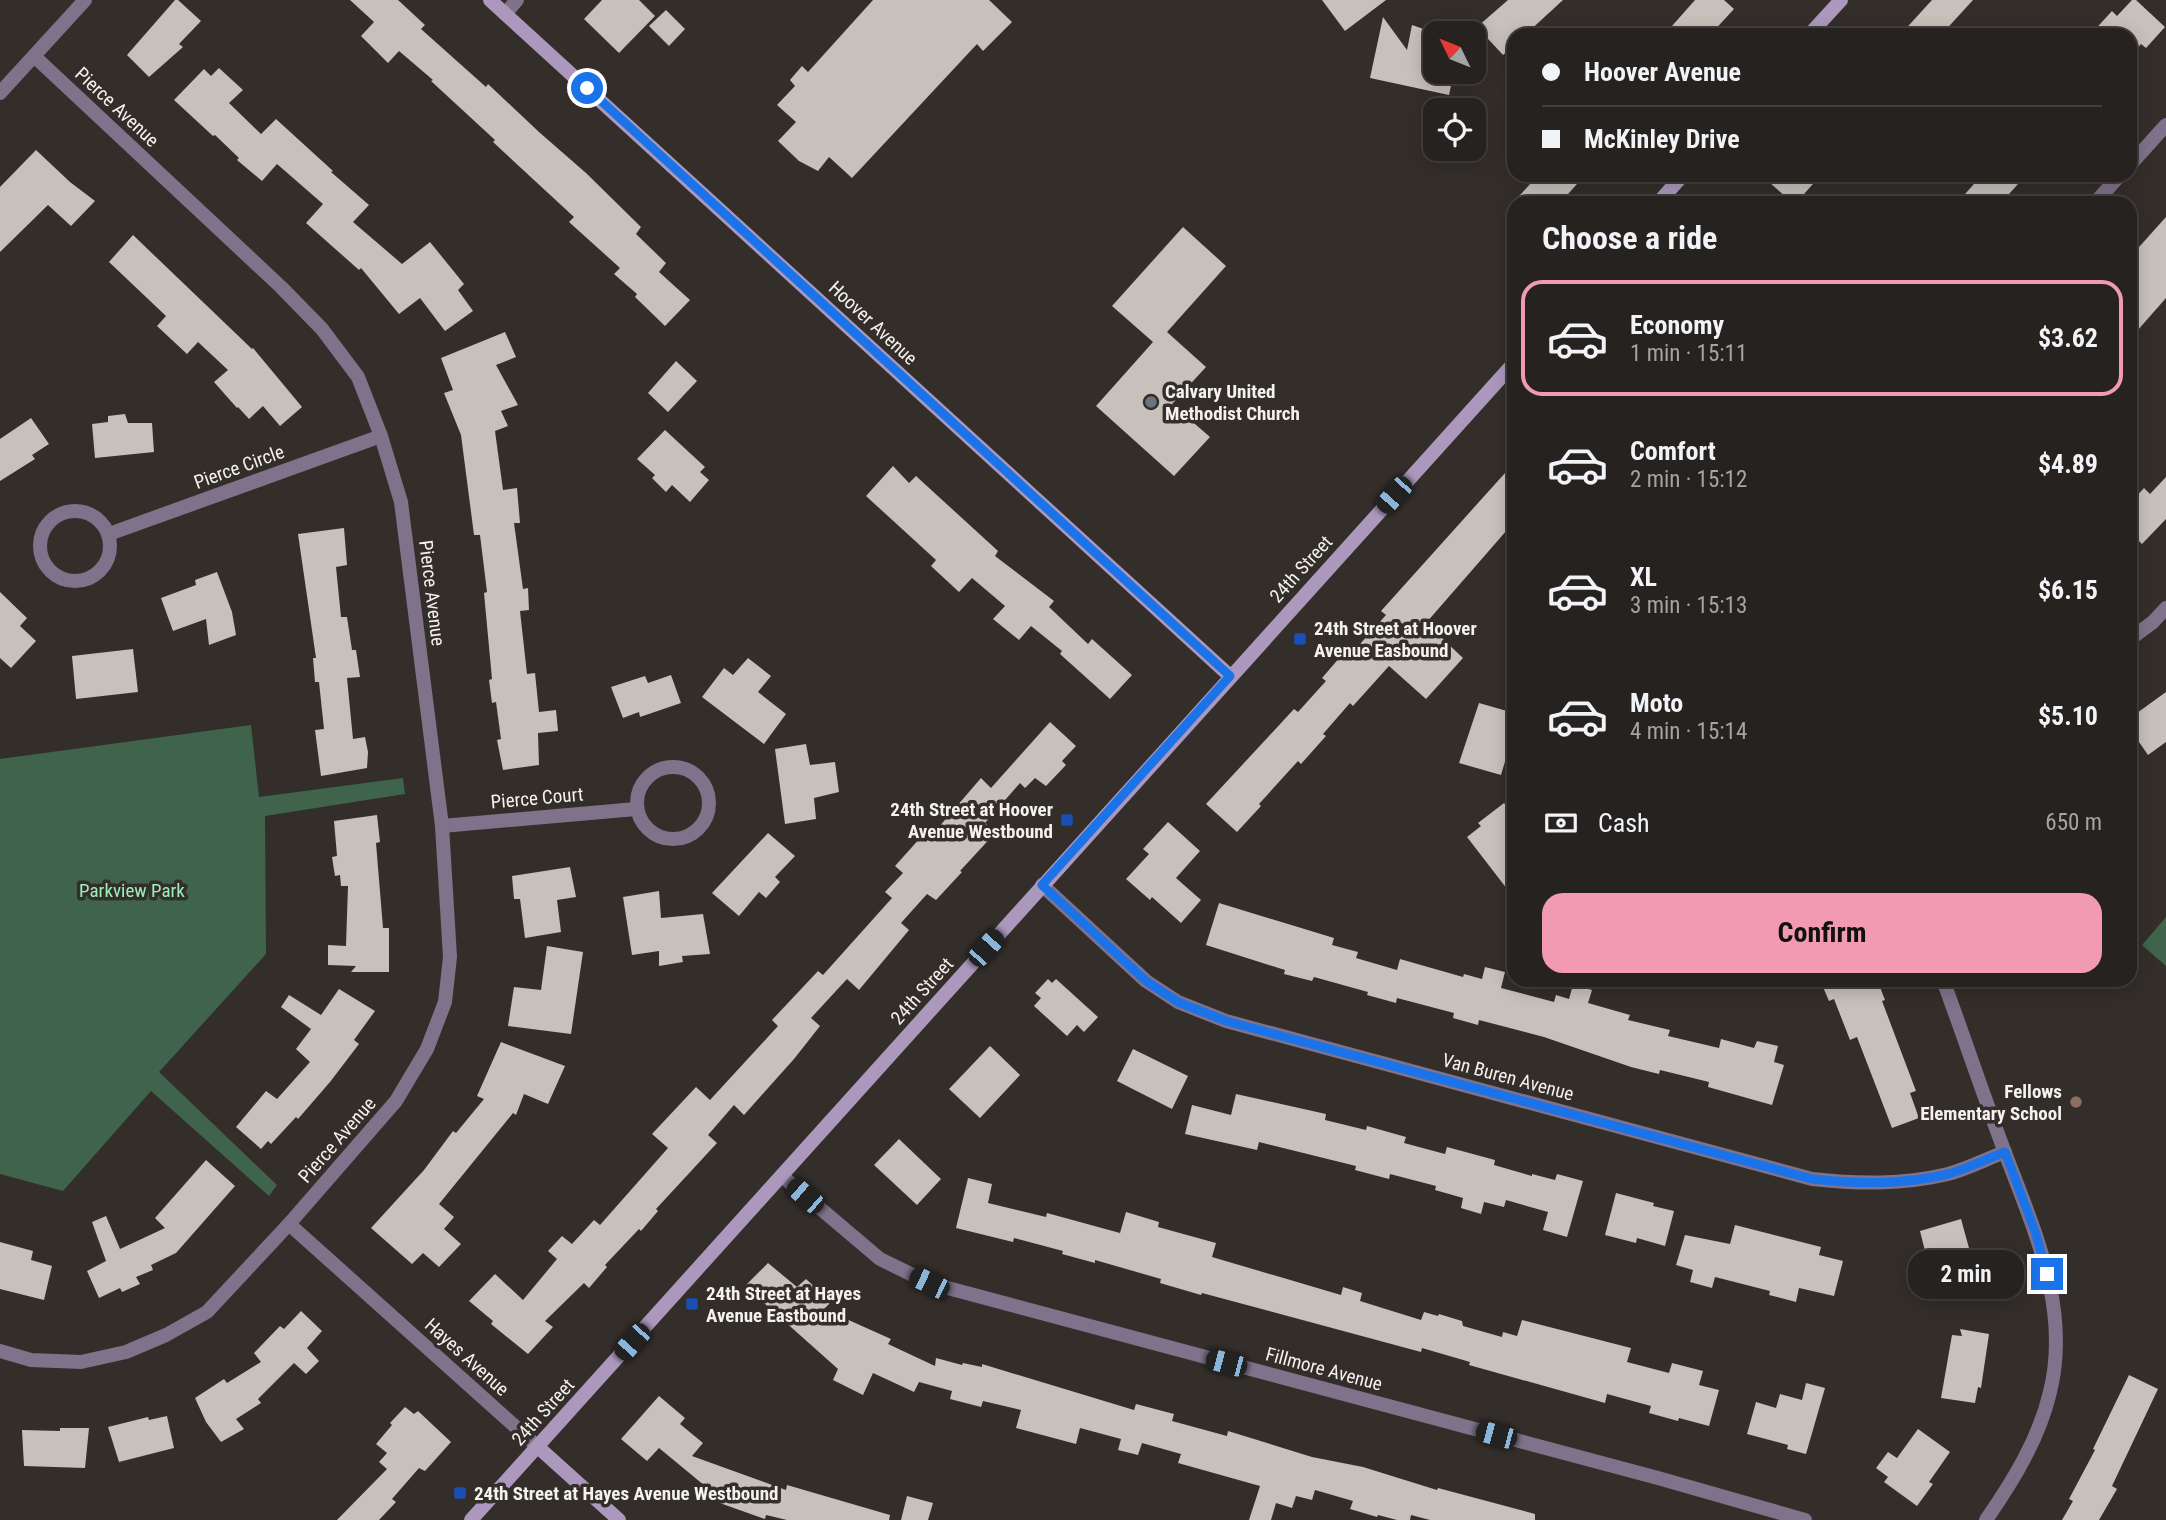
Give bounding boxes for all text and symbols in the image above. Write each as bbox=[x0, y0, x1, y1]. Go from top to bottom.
north arrow bbox=[1423, 21, 1486, 84]
map controls bbox=[1423, 21, 1486, 161]
text: Hoover Avenue bbox=[1584, 57, 1741, 87]
street label: Pierce Avenue bbox=[70, 62, 164, 152]
route start bbox=[571, 72, 603, 104]
button: locate bbox=[1423, 98, 1486, 161]
text: McKinley Drive bbox=[1584, 124, 1740, 154]
text: Choose a ride bbox=[1542, 219, 1717, 257]
street label: Hoover Avenue bbox=[824, 276, 922, 370]
icon: car bbox=[1546, 307, 1609, 370]
text: Economy bbox=[1630, 310, 1724, 340]
text: $3.62 bbox=[2038, 323, 2098, 353]
text: 1 min · 15:11 bbox=[1630, 340, 1747, 367]
place label: Calvary United Methodist Church bbox=[1165, 380, 1300, 425]
marker: Calvary United Methodist Church bbox=[1143, 394, 1159, 410]
icon: car bbox=[1546, 433, 1609, 496]
text: Comfort bbox=[1630, 436, 1716, 466]
street label: Pierce Circle bbox=[191, 440, 287, 494]
text: $4.89 bbox=[2038, 449, 2098, 479]
text: 2 min · 15:12 bbox=[1630, 466, 1747, 493]
car bbox=[1373, 472, 1416, 518]
street label: 24th Street bbox=[1265, 531, 1337, 607]
street label: Pierce Avenue bbox=[414, 539, 450, 647]
icon: car bbox=[1546, 559, 1609, 622]
text: XL bbox=[1630, 562, 1657, 592]
text: $6.15 bbox=[2038, 575, 2098, 605]
text: 3 min · 15:13 bbox=[1630, 592, 1747, 619]
place label: 24th Street at Hoover Avenue Easbound bbox=[1314, 617, 1477, 662]
marker: 24th Street at Hoover Avenue Easbound bbox=[1292, 631, 1308, 647]
icon: car bbox=[1546, 685, 1609, 748]
text: Moto bbox=[1630, 688, 1683, 718]
text: $5.10 bbox=[2038, 701, 2098, 731]
text: 4 min · 15:14 bbox=[1630, 718, 1747, 745]
street label: Pierce Court bbox=[490, 782, 584, 814]
place label: 24th Street at Hoover Avenue Westbound bbox=[890, 798, 1053, 843]
icon: cash bbox=[1542, 804, 1580, 842]
text: Cash bbox=[1598, 808, 1650, 838]
text: 650 m bbox=[2045, 809, 2102, 836]
marker: 24th Street at Hoover Avenue Westbound bbox=[1059, 812, 1075, 828]
park label: Parkview Park bbox=[79, 879, 185, 902]
button: Confirm bbox=[1542, 893, 2102, 973]
car bbox=[965, 925, 1008, 971]
street label: 24th Street bbox=[886, 953, 958, 1029]
street label: Van Buren Avenue bbox=[1440, 1048, 1576, 1106]
place label: Fellows Elementary School bbox=[1920, 1080, 2062, 1125]
street label: Pierce Avenue bbox=[293, 1092, 381, 1188]
marker: Fellows Elementary School bbox=[2068, 1094, 2084, 1110]
car bbox=[783, 1174, 828, 1218]
callout: 2 min bbox=[1907, 1250, 2022, 1298]
route end bbox=[2031, 1258, 2063, 1290]
text: 2 min bbox=[1940, 1261, 1992, 1288]
car bbox=[906, 1264, 953, 1302]
place label: 24th Street at Hayes Avenue Eastbound bbox=[706, 1282, 861, 1327]
marker: 24th Street at Hayes Avenue Eastbound bbox=[684, 1296, 700, 1312]
street label: Hayes Avenue bbox=[420, 1313, 514, 1401]
car bbox=[611, 1319, 654, 1365]
street label: Fillmore Avenue bbox=[1263, 1342, 1385, 1396]
car bbox=[1203, 1347, 1250, 1379]
street label: 24th Street bbox=[507, 1374, 579, 1450]
car bbox=[1473, 1419, 1520, 1451]
place label: 24th Street at Hayes Avenue Westbound bbox=[474, 1482, 778, 1505]
marker: 24th Street at Hayes Avenue Westbound bbox=[452, 1485, 468, 1501]

